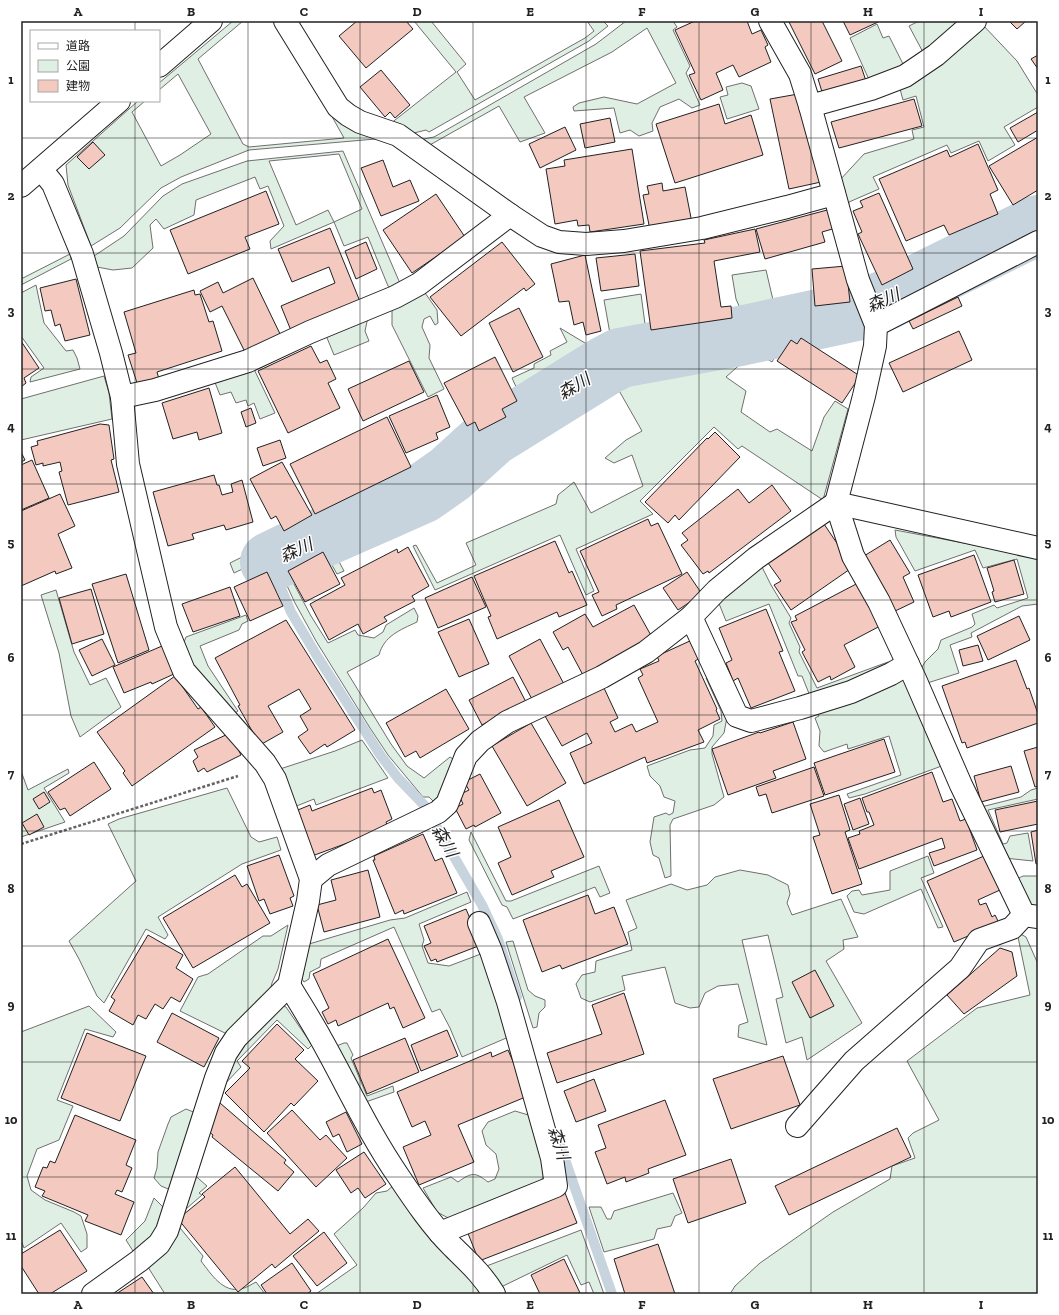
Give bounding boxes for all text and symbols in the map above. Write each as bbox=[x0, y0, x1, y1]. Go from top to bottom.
text: A bbox=[74, 4, 83, 19]
text: B bbox=[187, 4, 195, 19]
text: C bbox=[300, 4, 308, 19]
text: D bbox=[412, 4, 422, 19]
text: E bbox=[526, 4, 534, 19]
text: F bbox=[638, 4, 646, 19]
text: G bbox=[751, 4, 760, 19]
text: H bbox=[863, 4, 873, 19]
text: I bbox=[979, 4, 984, 19]
legend bbox=[30, 30, 160, 102]
text: 道路 bbox=[66, 39, 90, 53]
text: 公園 bbox=[66, 59, 90, 73]
text: 1 bbox=[8, 72, 14, 87]
text: 1 bbox=[1045, 72, 1051, 87]
text: 建物 bbox=[66, 79, 90, 93]
text: 2 bbox=[8, 188, 15, 203]
text: 2 bbox=[1045, 188, 1052, 203]
water label: 森川 bbox=[863, 283, 904, 316]
text: 3 bbox=[8, 303, 15, 318]
text: 3 bbox=[1045, 303, 1052, 318]
water label: 森川 bbox=[554, 368, 595, 403]
text: 4 bbox=[7, 419, 15, 434]
text: 4 bbox=[1044, 419, 1052, 434]
water label: 森川 bbox=[276, 533, 317, 566]
text: 5 bbox=[8, 535, 15, 550]
text: 5 bbox=[1045, 535, 1052, 550]
text: 6 bbox=[8, 650, 15, 665]
text: 6 bbox=[1045, 650, 1052, 665]
text: 7 bbox=[8, 766, 15, 781]
text: 7 bbox=[1045, 766, 1052, 781]
water label: 森川 bbox=[428, 821, 463, 862]
text: 8 bbox=[7, 881, 15, 896]
text: 8 bbox=[1044, 881, 1052, 896]
text: 9 bbox=[8, 997, 15, 1012]
text: 9 bbox=[1045, 997, 1052, 1012]
text: 10 bbox=[5, 1112, 18, 1127]
text: 10 bbox=[1042, 1112, 1055, 1127]
water label: 森川 bbox=[544, 1124, 574, 1164]
text: 11 bbox=[6, 1228, 17, 1243]
text: 11 bbox=[1043, 1228, 1054, 1243]
text: A bbox=[74, 1297, 83, 1312]
text: B bbox=[187, 1297, 195, 1312]
text: C bbox=[300, 1297, 308, 1312]
text: D bbox=[412, 1297, 422, 1312]
text: E bbox=[526, 1297, 534, 1312]
text: F bbox=[638, 1297, 646, 1312]
text: G bbox=[751, 1297, 760, 1312]
text: H bbox=[863, 1297, 873, 1312]
text: I bbox=[979, 1297, 984, 1312]

